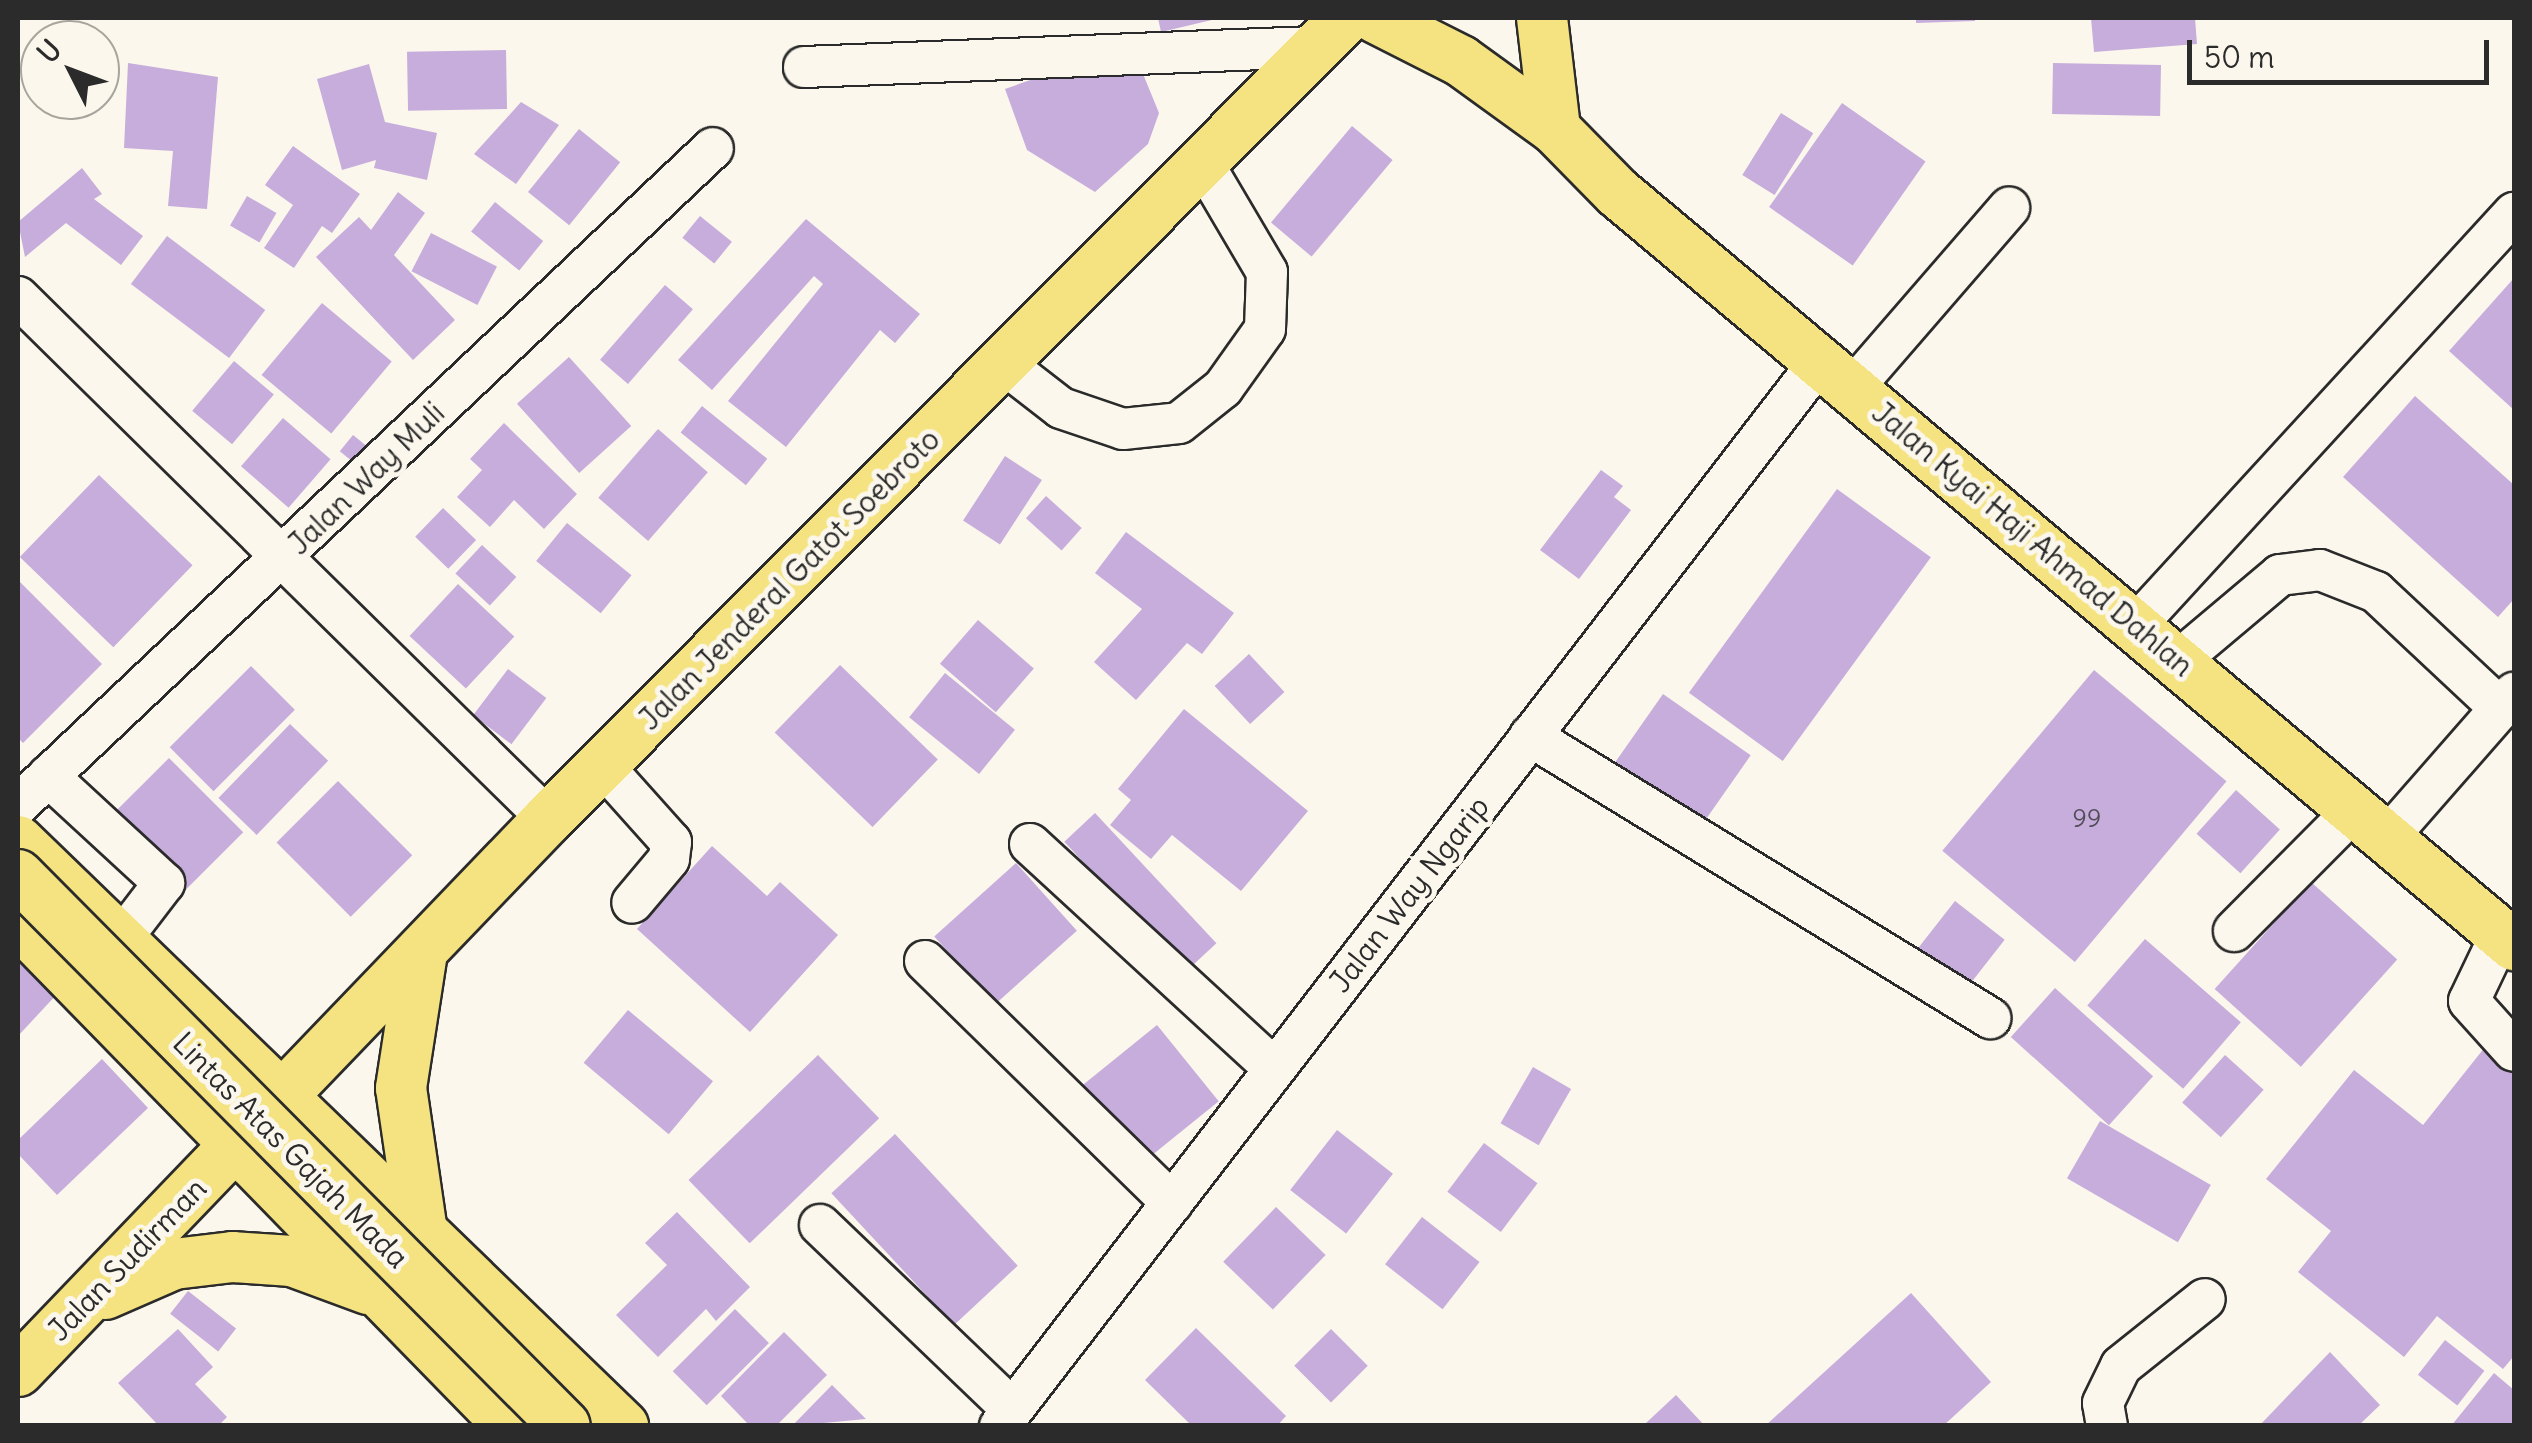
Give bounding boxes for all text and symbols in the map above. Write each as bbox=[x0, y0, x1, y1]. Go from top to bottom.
north arrow bbox=[20, 20, 120, 120]
scale bar bbox=[2192, 20, 2494, 82]
text: U bbox=[29, 32, 69, 70]
text: 50 m bbox=[2204, 38, 2274, 76]
street label: Jalan Way Muli bbox=[280, 394, 452, 562]
street label: Jalan Kyai Haji Ahmad Dahlan bbox=[1865, 394, 2201, 684]
street label: Jalan Jenderal Gatot Soebroto bbox=[631, 421, 947, 737]
street label: Jalan Way Ngarip bbox=[1321, 789, 1497, 999]
house number: 99 bbox=[2073, 803, 2101, 833]
street label: Lintas Atas Gajah Mada bbox=[166, 1025, 416, 1275]
street label: Jalan Sudirman bbox=[40, 1170, 214, 1348]

